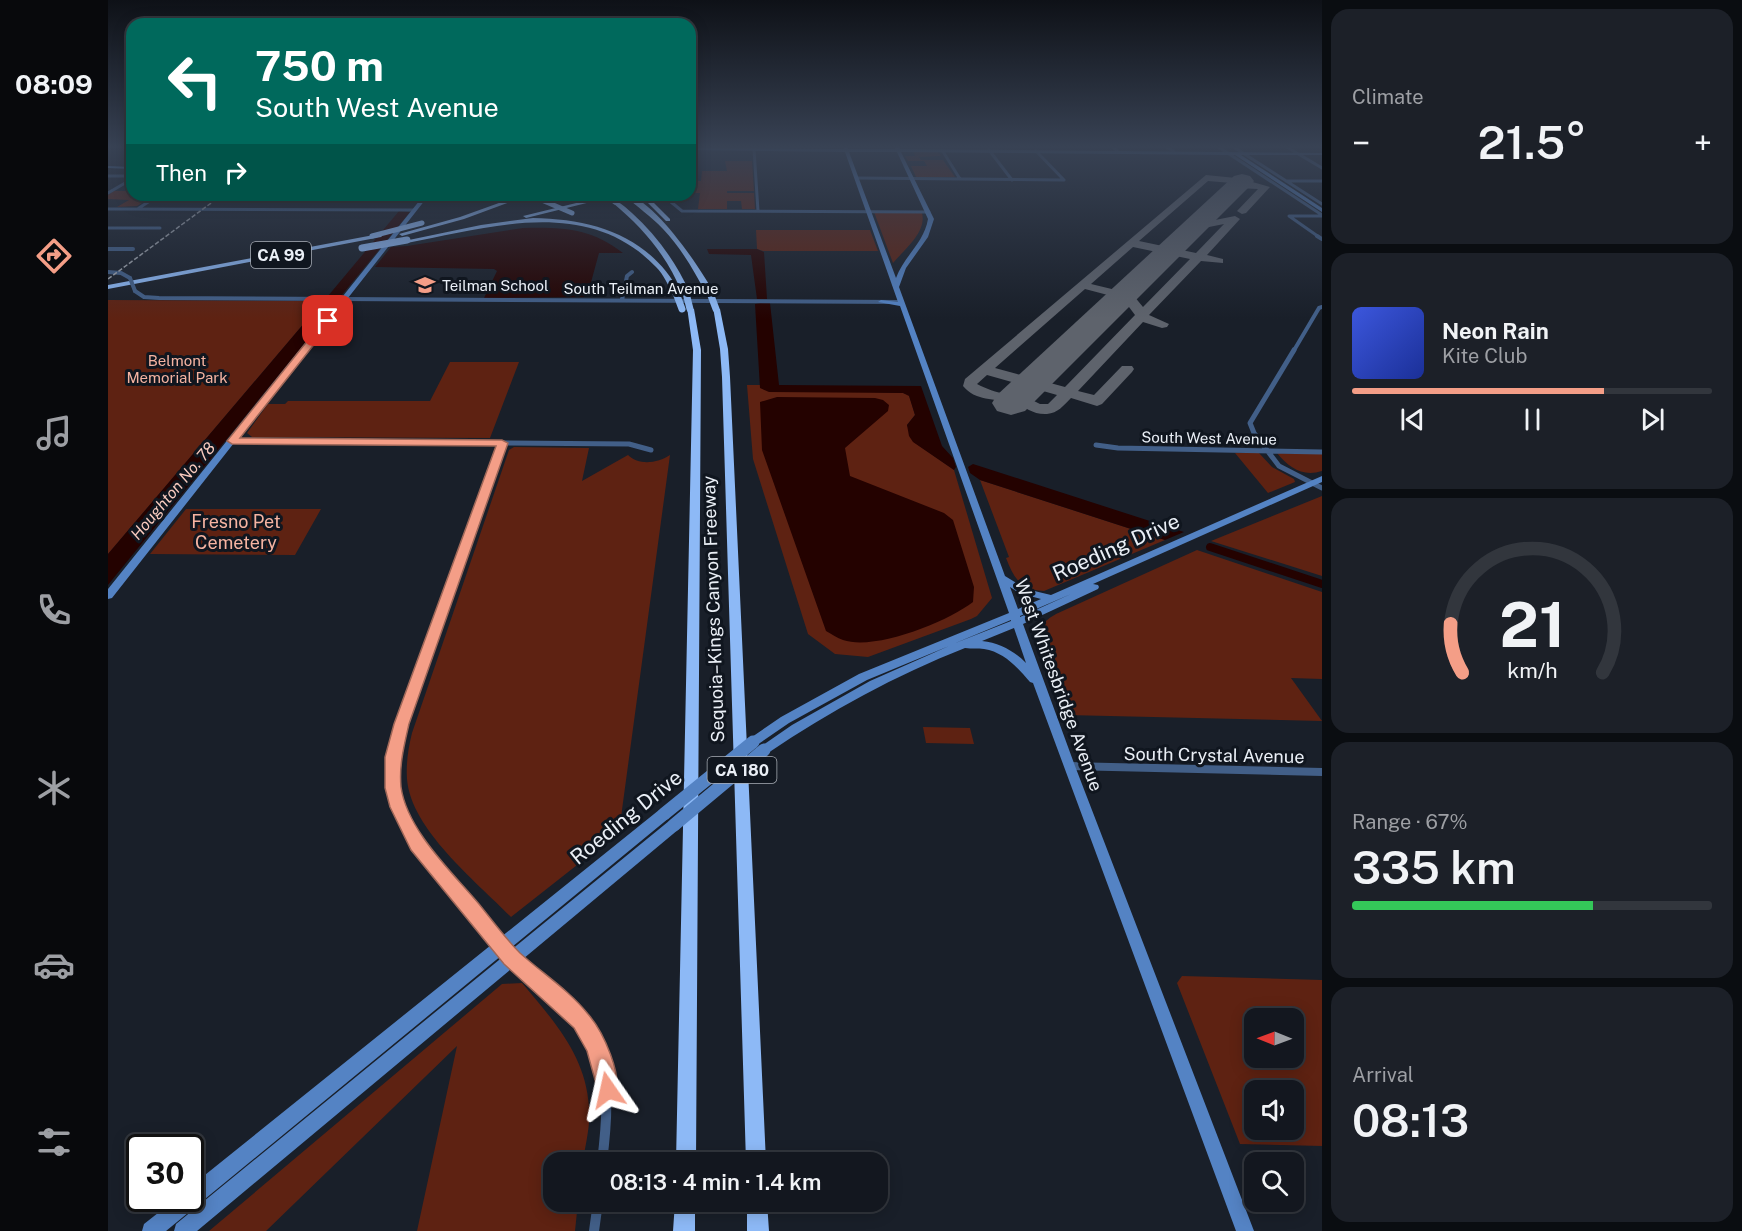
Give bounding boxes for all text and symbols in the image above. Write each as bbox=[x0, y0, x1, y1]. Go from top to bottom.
text: 750 m bbox=[255, 41, 384, 90]
icon: left bbox=[156, 42, 234, 120]
text: 08:09 bbox=[15, 68, 93, 100]
text: Climate bbox=[1352, 85, 1424, 109]
text: South West Avenue bbox=[255, 91, 499, 123]
text: 21.5° bbox=[1478, 116, 1586, 169]
text: − bbox=[1352, 124, 1370, 162]
text: + bbox=[1694, 124, 1712, 162]
icon: right bbox=[219, 156, 252, 189]
text: Then bbox=[156, 160, 207, 186]
icon: directions bbox=[33, 235, 75, 277]
road number: CA 99 bbox=[251, 242, 311, 268]
school or university icon: Teilman School bbox=[413, 273, 437, 297]
place label: Teilman School bbox=[442, 277, 548, 294]
street label: South Teilman Avenue bbox=[563, 280, 719, 297]
pin bbox=[302, 295, 353, 346]
icon: arrive bbox=[311, 304, 344, 337]
text: Neon Rain bbox=[1442, 318, 1549, 344]
text: Kite Club bbox=[1442, 344, 1527, 368]
park label: Belmont Memorial Park bbox=[126, 352, 228, 386]
icon: previous bbox=[1396, 403, 1429, 436]
icon: pause bbox=[1516, 403, 1549, 436]
icon: next bbox=[1636, 403, 1669, 436]
icon: music bbox=[33, 412, 75, 454]
street label: South West Avenue bbox=[1141, 428, 1277, 448]
water label: Houghton No. 78 bbox=[127, 438, 219, 544]
street label: Sequoia–Kings Canyon Freeway bbox=[698, 475, 728, 743]
street label: Roeding Drive bbox=[1049, 508, 1183, 586]
park label: Fresno Pet Cemetery bbox=[191, 511, 281, 553]
street label: West Whitesbridge Avenue bbox=[1011, 576, 1107, 794]
text: 21 bbox=[1499, 588, 1565, 661]
icon: phone bbox=[33, 589, 75, 631]
text: km/h bbox=[1507, 658, 1557, 683]
street label: South Crystal Avenue bbox=[1123, 743, 1305, 767]
road number: CA 180 bbox=[708, 757, 776, 783]
street label: Roeding Drive bbox=[565, 764, 687, 870]
icon: climate bbox=[33, 767, 75, 809]
text: Range · 67% bbox=[1352, 810, 1468, 834]
text: 335 km bbox=[1352, 841, 1516, 894]
icon: car bbox=[33, 944, 75, 986]
north arrow bbox=[1244, 1008, 1304, 1068]
map controls bbox=[1244, 1008, 1304, 1212]
position arrow bbox=[576, 1058, 640, 1122]
text: Arrival bbox=[1352, 1063, 1414, 1087]
button: sound bbox=[1244, 1080, 1304, 1140]
text: 08:13 bbox=[1352, 1094, 1469, 1147]
icon: filters bbox=[33, 1121, 75, 1163]
speed limit sign: 30 bbox=[126, 1134, 204, 1212]
button: search bbox=[1244, 1152, 1304, 1212]
text: 08:13 · 4 min · 1.4 km bbox=[610, 1169, 821, 1195]

